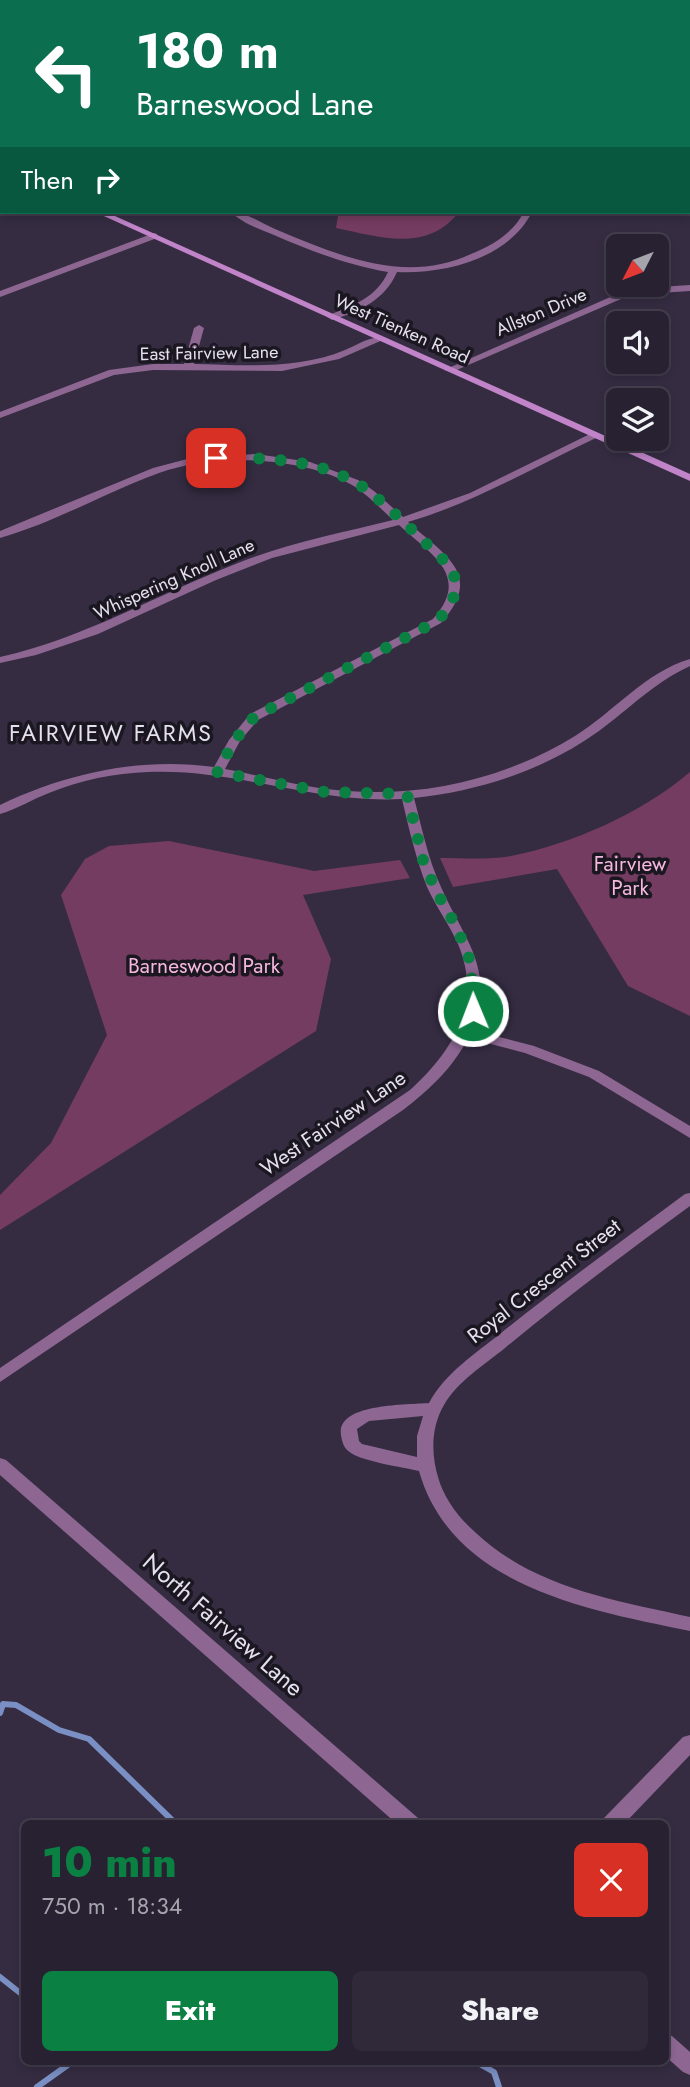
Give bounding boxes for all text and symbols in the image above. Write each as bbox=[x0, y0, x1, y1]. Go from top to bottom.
text: 180 m bbox=[136, 16, 279, 86]
icon: left bbox=[21, 28, 112, 119]
text: Barneswood Lane bbox=[136, 81, 373, 127]
text: Then bbox=[21, 161, 74, 199]
icon: right bbox=[88, 161, 126, 199]
north arrow bbox=[606, 234, 668, 298]
map controls bbox=[606, 234, 669, 451]
street label: Allston Drive bbox=[492, 281, 590, 343]
street label: West Tienken Road bbox=[330, 288, 474, 370]
button: sound bbox=[606, 311, 669, 374]
street label: East Fairview Lane bbox=[139, 339, 279, 367]
button: layers bbox=[606, 388, 669, 451]
pin bbox=[186, 428, 246, 488]
icon: arrive bbox=[197, 439, 235, 477]
street label: Whispering Knoll Lane bbox=[90, 532, 258, 626]
district label: FAIRVIEW FARMS bbox=[9, 716, 213, 750]
park label: Fairview Park bbox=[594, 849, 667, 903]
park label: Barneswood Park bbox=[128, 951, 281, 981]
position arrow bbox=[436, 974, 510, 1048]
street label: West Fairview Lane bbox=[254, 1063, 412, 1183]
street label: Royal Crescent Street bbox=[461, 1212, 627, 1350]
street label: North Fairview Lane bbox=[135, 1545, 311, 1704]
text: 10 min bbox=[42, 1832, 177, 1893]
button: close bbox=[574, 1843, 648, 1917]
text: 750 m · 18:34 bbox=[42, 1889, 182, 1923]
button: Exit bbox=[42, 1971, 338, 2051]
button: Share bbox=[352, 1971, 648, 2051]

